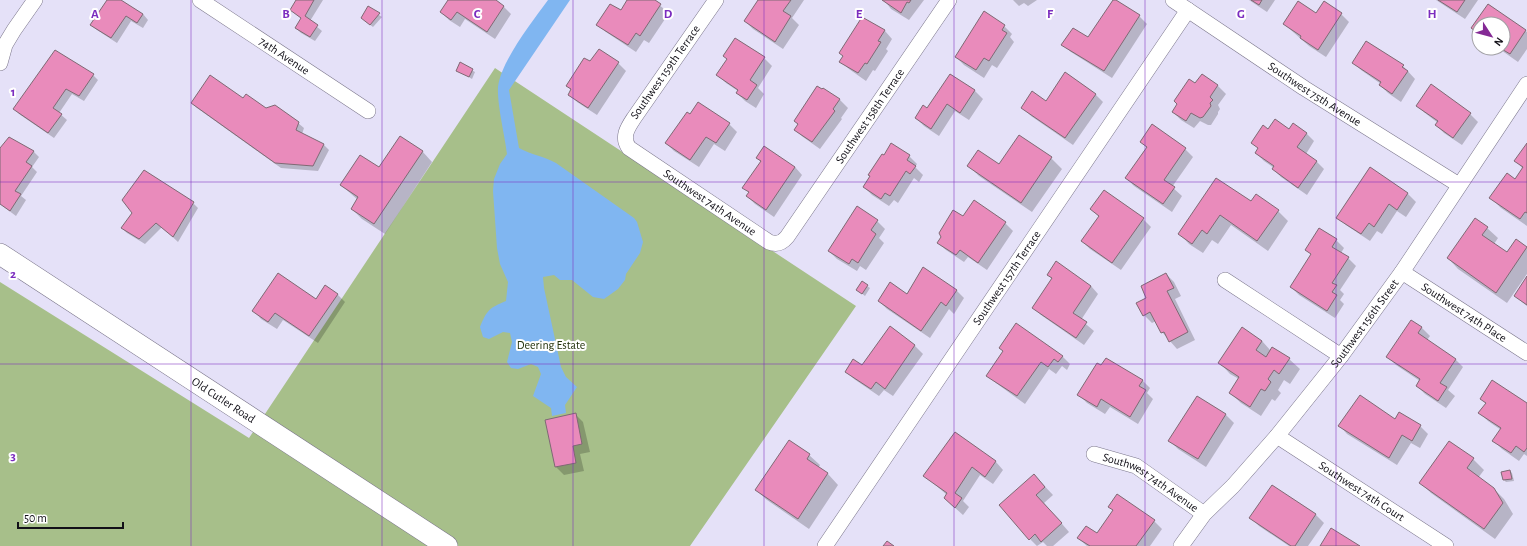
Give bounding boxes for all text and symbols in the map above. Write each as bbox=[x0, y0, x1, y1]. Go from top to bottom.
text: A bbox=[91, 8, 99, 21]
text: B bbox=[282, 8, 290, 21]
text: C bbox=[474, 8, 481, 21]
text: D bbox=[664, 8, 673, 21]
text: E bbox=[856, 8, 863, 21]
text: F bbox=[1047, 8, 1054, 21]
text: G bbox=[1237, 8, 1245, 21]
text: H bbox=[1427, 8, 1437, 21]
north arrow bbox=[1471, 16, 1511, 56]
street label: Southwest 159th Terrace bbox=[628, 23, 702, 121]
street label: 74th Avenue bbox=[257, 35, 312, 77]
text: N bbox=[1492, 35, 1505, 48]
street label: Southwest 75th Avenue bbox=[1266, 60, 1363, 128]
street label: Southwest 158th Terrace bbox=[833, 66, 906, 166]
text: 1 bbox=[11, 86, 15, 99]
street label: Southwest 74th Avenue bbox=[661, 167, 758, 238]
street label: Southwest 157th Terrace bbox=[971, 228, 1043, 327]
text: 2 bbox=[10, 268, 16, 281]
street label: Southwest 156th Street bbox=[1328, 277, 1401, 370]
street label: Southwest 74th Place bbox=[1419, 280, 1509, 344]
park label: Deering Estate bbox=[517, 339, 585, 351]
street label: Old Cutler Road bbox=[190, 375, 257, 425]
text: 3 bbox=[10, 450, 16, 463]
street label: Southwest 74th Avenue bbox=[1102, 451, 1201, 514]
street label: Southwest 74th Court bbox=[1317, 459, 1407, 523]
scale bar bbox=[18, 504, 123, 530]
text: 50 m bbox=[24, 512, 47, 524]

